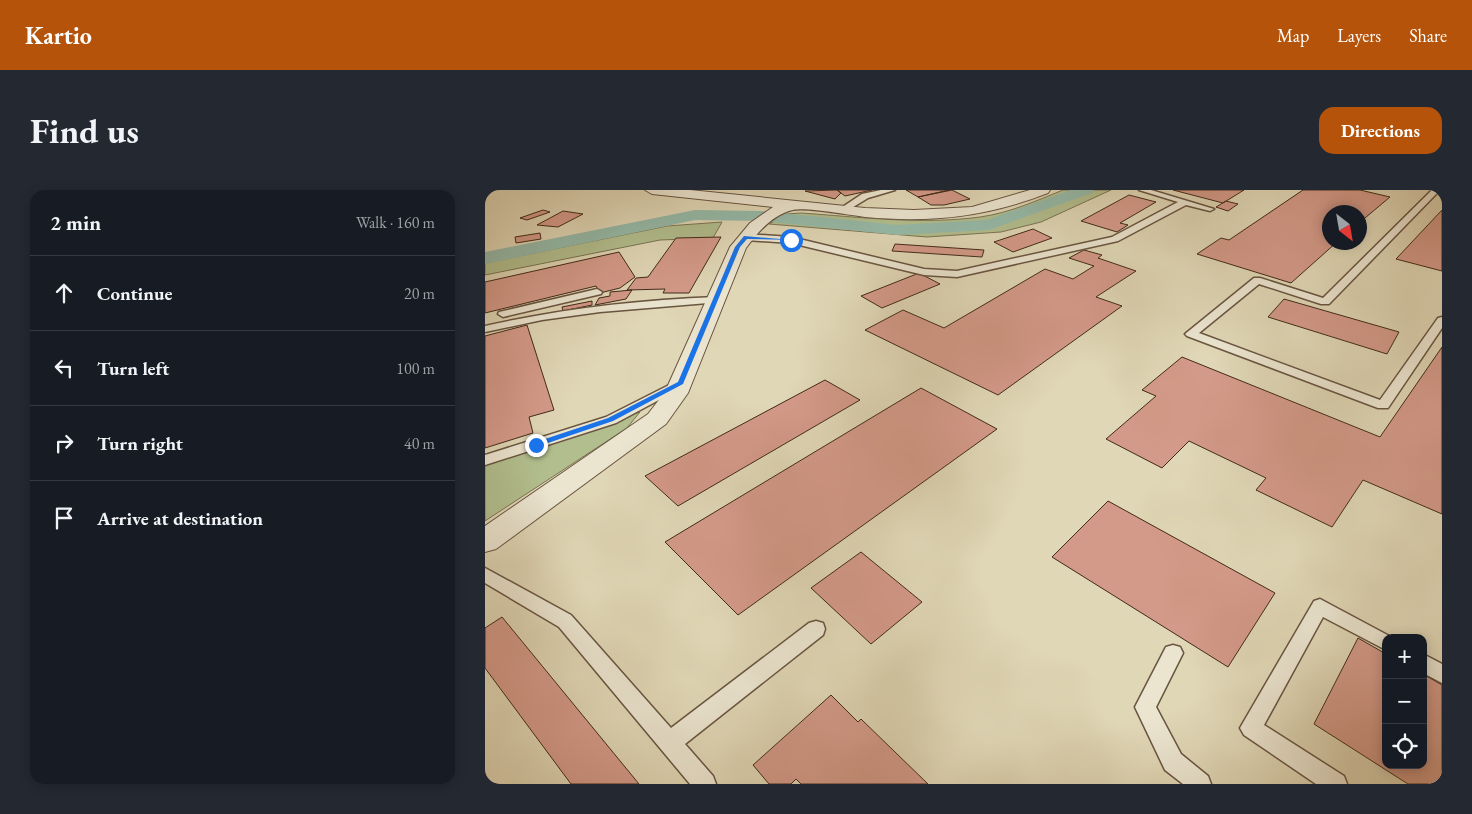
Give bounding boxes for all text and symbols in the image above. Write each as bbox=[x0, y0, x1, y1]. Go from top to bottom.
text: Kartio bbox=[25, 20, 92, 51]
text: Map bbox=[1277, 24, 1309, 47]
text: Layers bbox=[1337, 24, 1381, 47]
text: Share bbox=[1409, 24, 1447, 47]
button: Directions bbox=[1319, 107, 1442, 154]
text: Find us bbox=[30, 108, 139, 153]
north arrow bbox=[1322, 205, 1367, 250]
text: 2 min bbox=[50, 209, 101, 236]
text: Walk · 160 m bbox=[356, 212, 435, 233]
route start bbox=[780, 229, 803, 252]
icon: ahead bbox=[50, 279, 78, 307]
text: Continue bbox=[97, 281, 172, 306]
text: 20 m bbox=[404, 283, 435, 304]
icon: left bbox=[50, 354, 78, 382]
text: Turn left bbox=[97, 356, 169, 381]
text: 100 m bbox=[396, 358, 435, 379]
icon: right bbox=[50, 429, 78, 457]
text: Turn right bbox=[97, 431, 183, 456]
text: 40 m bbox=[404, 433, 435, 454]
route end bbox=[525, 434, 548, 457]
icon: arrive bbox=[50, 504, 78, 532]
text: Arrive at destination bbox=[97, 506, 263, 531]
map controls bbox=[1382, 634, 1427, 769]
button: + bbox=[1382, 634, 1427, 679]
button: − bbox=[1382, 679, 1427, 724]
button: locate bbox=[1382, 724, 1427, 769]

